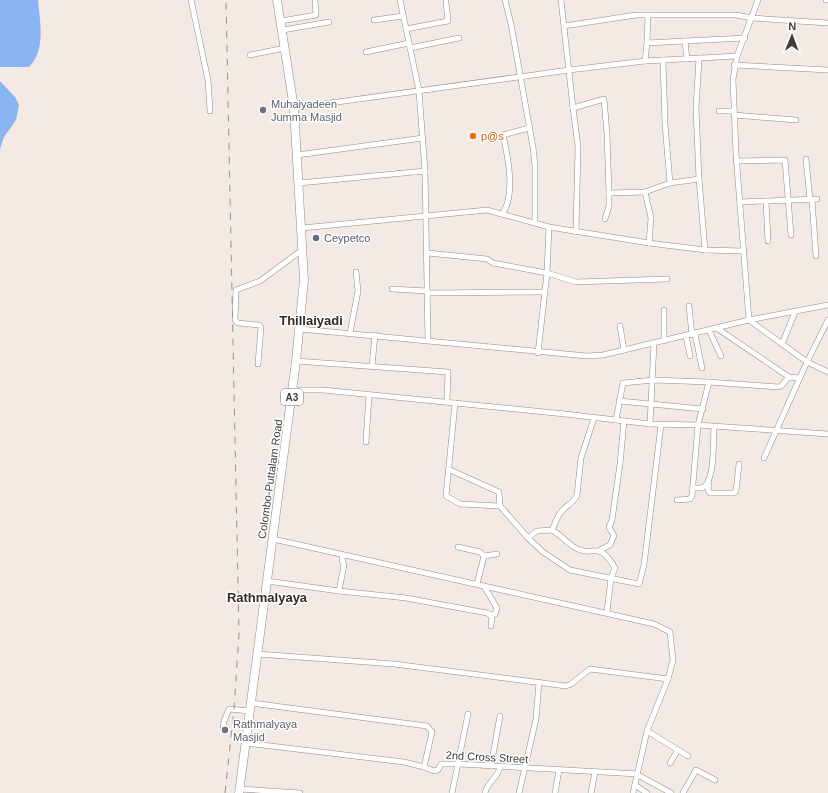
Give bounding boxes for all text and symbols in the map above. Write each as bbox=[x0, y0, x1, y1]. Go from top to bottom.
north arrow bbox=[772, 16, 812, 56]
text: N bbox=[788, 20, 796, 32]
place label: Muhaiyadeen Jumma Masjid bbox=[271, 98, 342, 123]
marker: Muhaiyadeen Jumma Masjid bbox=[258, 105, 268, 115]
place label: p@s bbox=[481, 130, 504, 142]
marker: p@s bbox=[468, 131, 478, 141]
place label: Ceypetco bbox=[324, 232, 370, 244]
marker: Ceypetco bbox=[311, 233, 321, 243]
district label: Thillaiyadi bbox=[279, 313, 343, 328]
road number: A3 bbox=[281, 389, 303, 405]
street label: Colombo-Puttalam Road bbox=[256, 419, 284, 539]
district label: Rathmalyaya bbox=[227, 590, 308, 605]
place label: Rathmalyaya Masjid bbox=[233, 718, 298, 743]
marker: Rathmalyaya Masjid bbox=[220, 725, 230, 735]
street label: 2nd Cross Street bbox=[445, 749, 529, 765]

